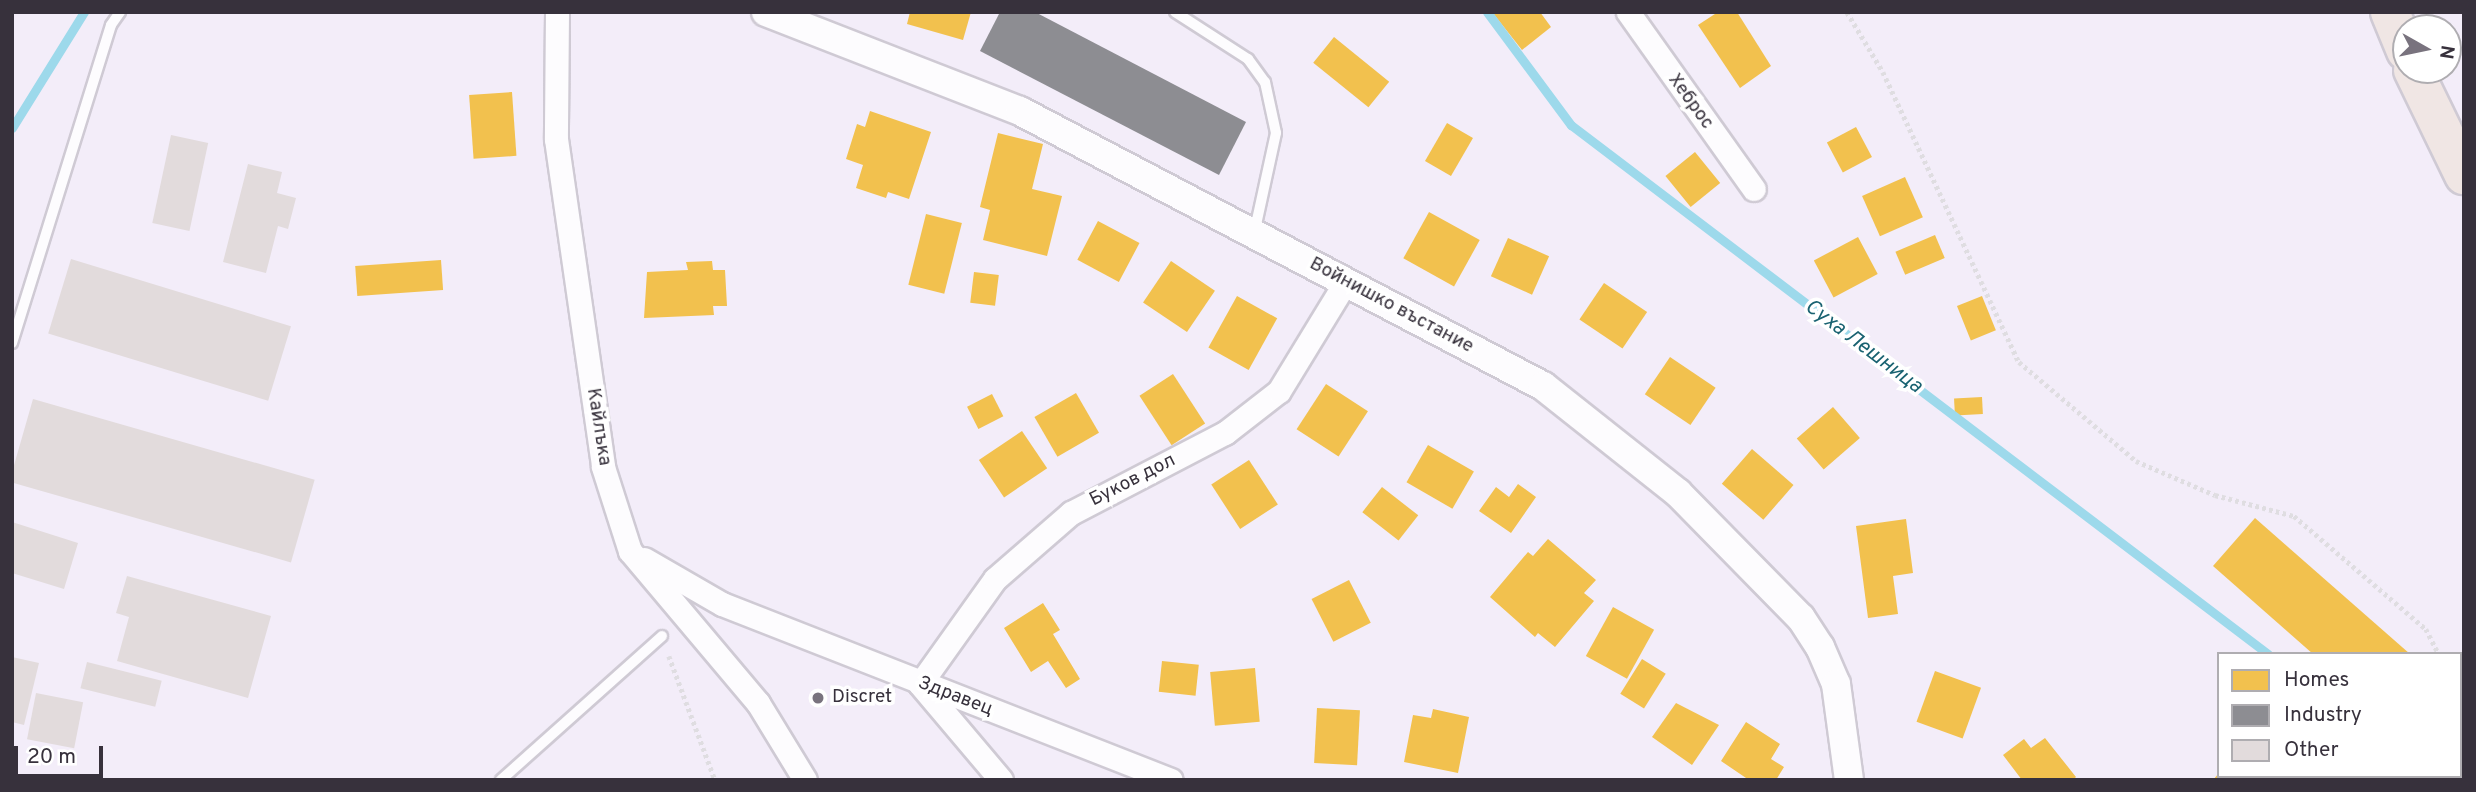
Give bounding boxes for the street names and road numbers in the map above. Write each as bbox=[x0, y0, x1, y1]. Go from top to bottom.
street label: Хеброс bbox=[1662, 70, 1718, 134]
street label: Войнишко въстание bbox=[1305, 253, 1477, 359]
street label: Кайлъка bbox=[581, 387, 615, 467]
street label: Буков дол bbox=[1086, 450, 1180, 512]
street label: Здравец bbox=[914, 672, 996, 722]

